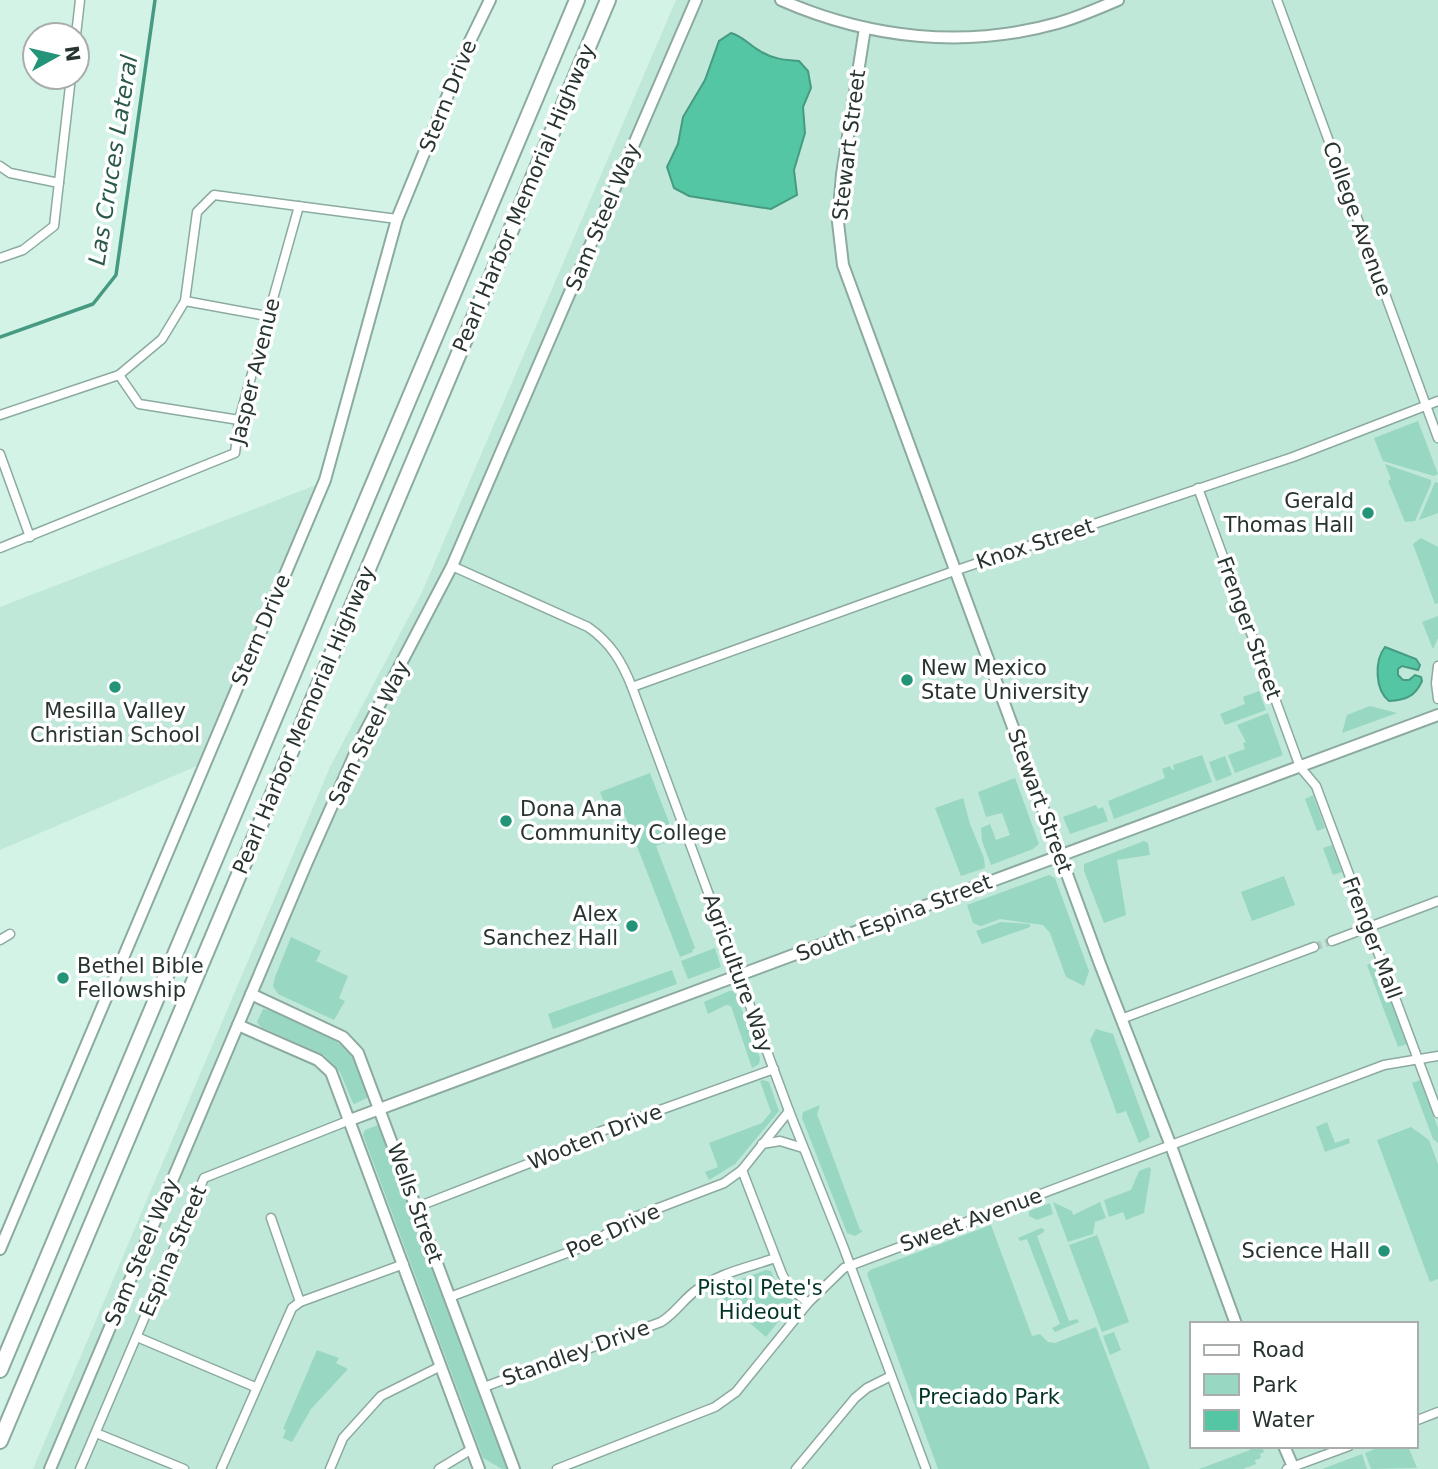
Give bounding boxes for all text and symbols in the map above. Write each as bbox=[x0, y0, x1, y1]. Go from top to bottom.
north arrow bbox=[21, 21, 91, 91]
street label: Stern Drive bbox=[415, 36, 481, 156]
street label: Pearl Harbor Memorial Highway bbox=[448, 40, 600, 356]
text: N bbox=[61, 44, 85, 63]
water label: Las Cruces Lateral bbox=[84, 52, 143, 267]
street label: Stewart Street bbox=[828, 68, 870, 222]
street label: College Avenue bbox=[1318, 138, 1396, 300]
street label: Sam Steel Way bbox=[561, 140, 645, 294]
street label: Jasper Avenue bbox=[225, 296, 285, 448]
place label: Gerald Thomas Hall bbox=[1223, 489, 1354, 537]
marker: Gerald Thomas Hall bbox=[1360, 505, 1376, 521]
street label: Knox Street bbox=[973, 514, 1097, 574]
street label: Frenger Street bbox=[1212, 553, 1286, 703]
street label: Pearl Harbor Memorial Highway bbox=[228, 562, 380, 878]
street label: Stern Drive bbox=[227, 571, 295, 689]
place label: New Mexico State University bbox=[921, 656, 1089, 704]
street label: Sam Steel Way bbox=[324, 657, 414, 809]
marker: New Mexico State University bbox=[899, 672, 915, 688]
marker: Mesilla Valley Christian School bbox=[107, 679, 123, 695]
place label: Mesilla Valley Christian School bbox=[30, 699, 200, 747]
street label: Stewart Street bbox=[1003, 726, 1077, 876]
place label: Dona Ana Community College bbox=[520, 797, 727, 845]
marker: Dona Ana Community College bbox=[498, 813, 514, 829]
street label: South Espina Street bbox=[793, 870, 995, 966]
street label: Frenger Mall bbox=[1338, 873, 1406, 1003]
street label: Agriculture Way bbox=[698, 890, 778, 1056]
place label: Alex Sanchez Hall bbox=[483, 902, 618, 950]
marker: Alex Sanchez Hall bbox=[624, 918, 640, 934]
place label: Bethel Bible Fellowship bbox=[77, 954, 204, 1002]
marker: Bethel Bible Fellowship bbox=[55, 970, 71, 986]
street label: Wooten Drive bbox=[525, 1099, 665, 1175]
street label: Wells Street bbox=[382, 1140, 448, 1266]
street label: Sam Steel Way bbox=[100, 1175, 184, 1329]
street label: Espina Street bbox=[135, 1182, 211, 1320]
street label: Sweet Avenue bbox=[897, 1183, 1045, 1257]
street label: Poe Drive bbox=[562, 1199, 664, 1263]
place label: Science Hall bbox=[1242, 1239, 1370, 1263]
marker: Science Hall bbox=[1376, 1243, 1392, 1259]
park label: Pistol Pete's Hideout bbox=[697, 1276, 823, 1324]
street label: Standley Drive bbox=[499, 1315, 653, 1391]
legend bbox=[1190, 1322, 1417, 1448]
text: Road bbox=[1252, 1338, 1305, 1362]
text: Park bbox=[1252, 1373, 1298, 1397]
park label: Preciado Park bbox=[918, 1385, 1061, 1409]
text: Water bbox=[1252, 1408, 1314, 1432]

